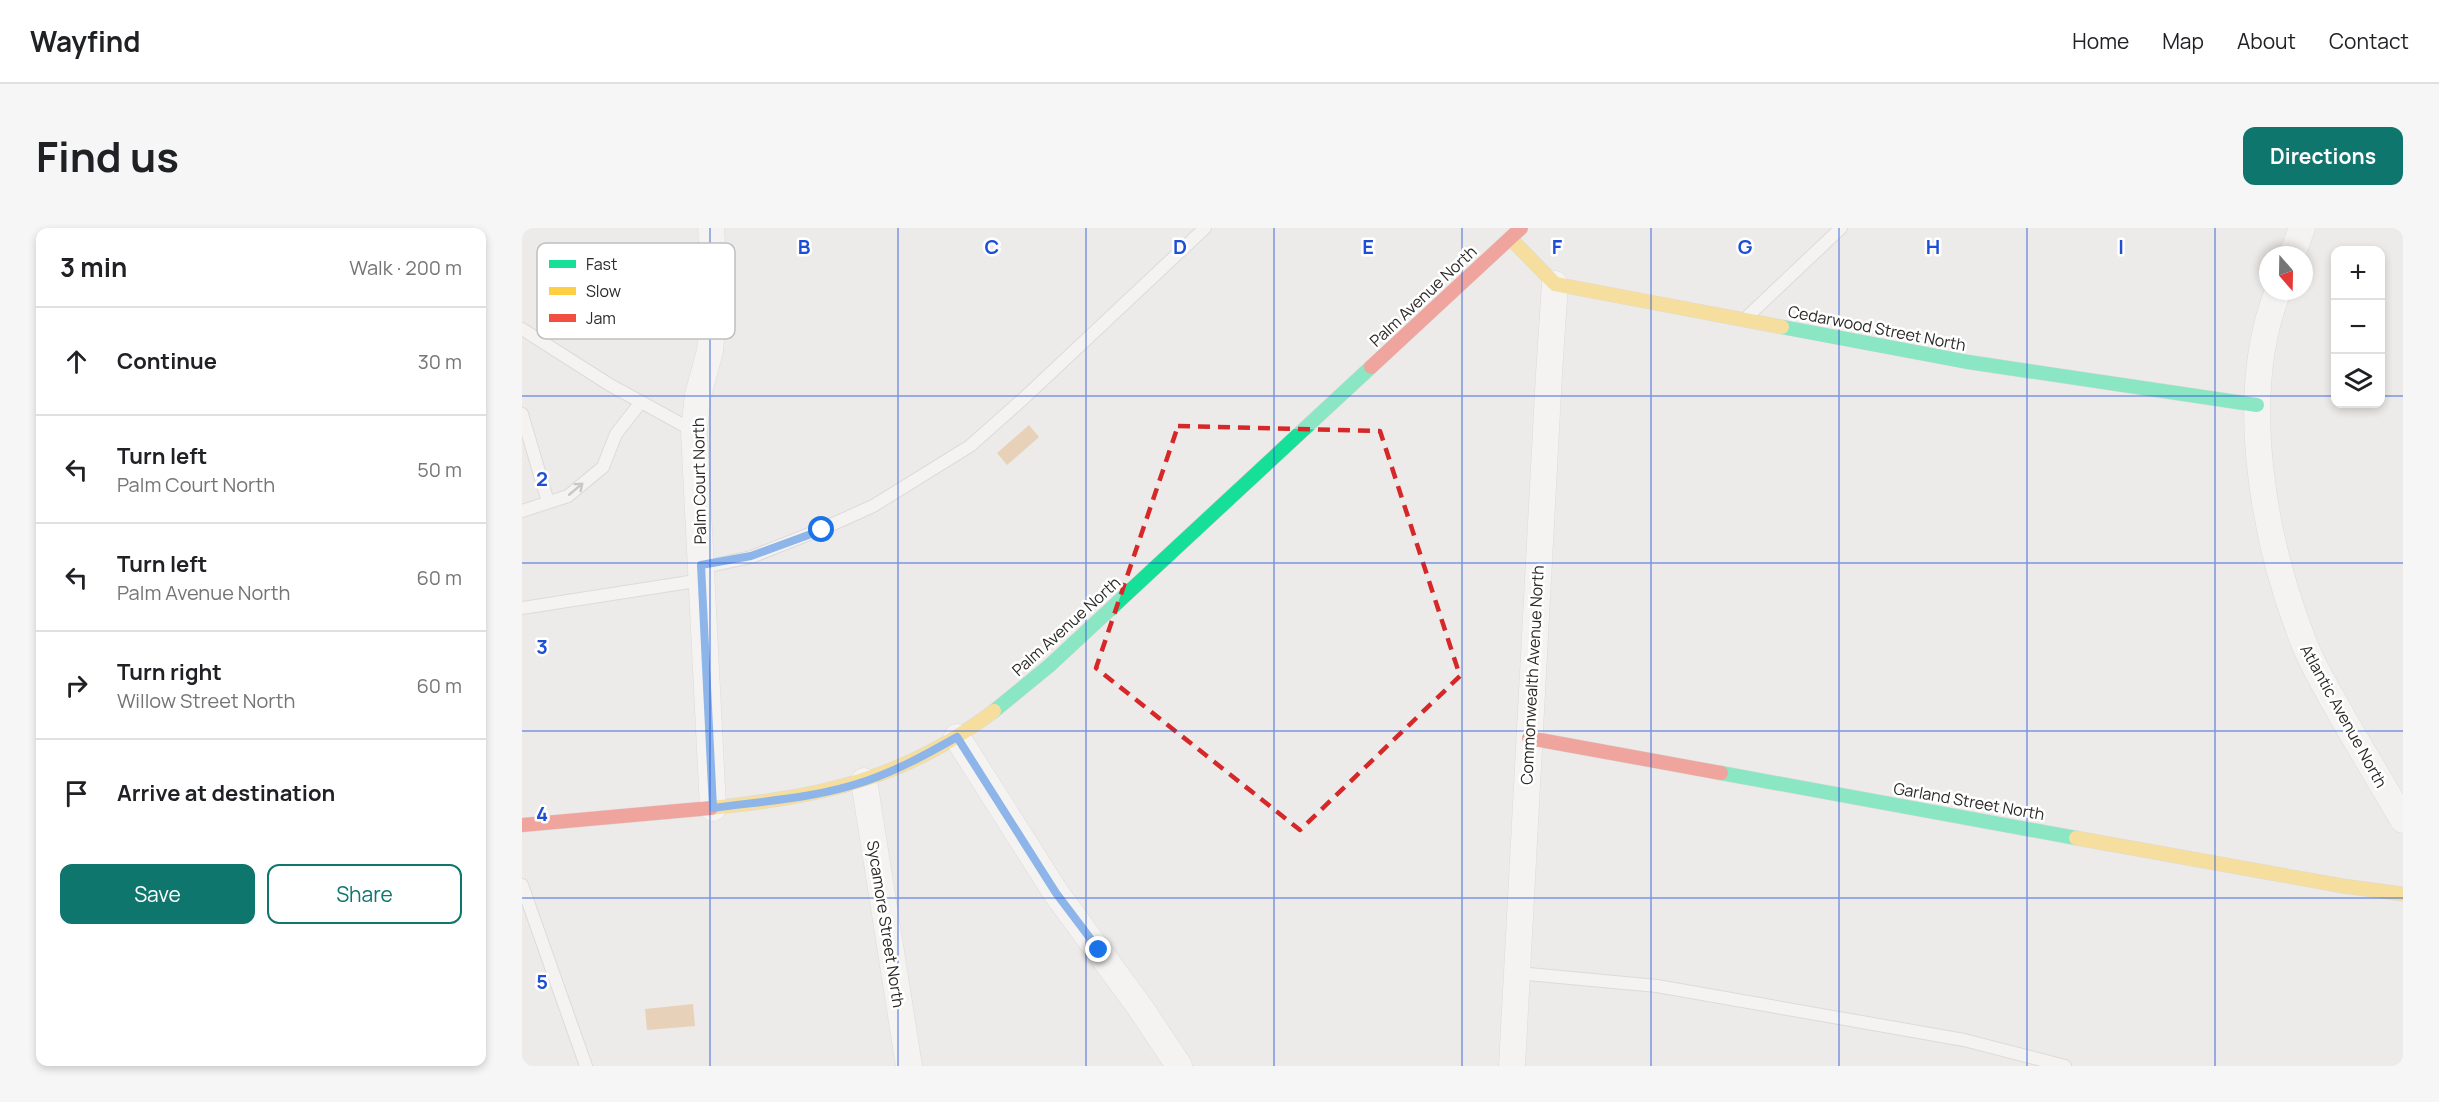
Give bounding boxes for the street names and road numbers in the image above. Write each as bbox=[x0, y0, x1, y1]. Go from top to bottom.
street label: Palm Avenue North bbox=[1365, 241, 1481, 351]
street label: Cedarwood Street North bbox=[1786, 300, 1968, 356]
street label: Palm Court North bbox=[687, 418, 711, 544]
street label: Commonwealth Avenue North bbox=[1515, 565, 1549, 785]
street label: Palm Avenue North bbox=[1007, 571, 1125, 681]
street label: Atlantic Avenue North bbox=[2295, 640, 2393, 792]
street label: Garland Street North bbox=[1892, 777, 2046, 825]
street label: Sycamore Street North bbox=[862, 839, 910, 1009]

